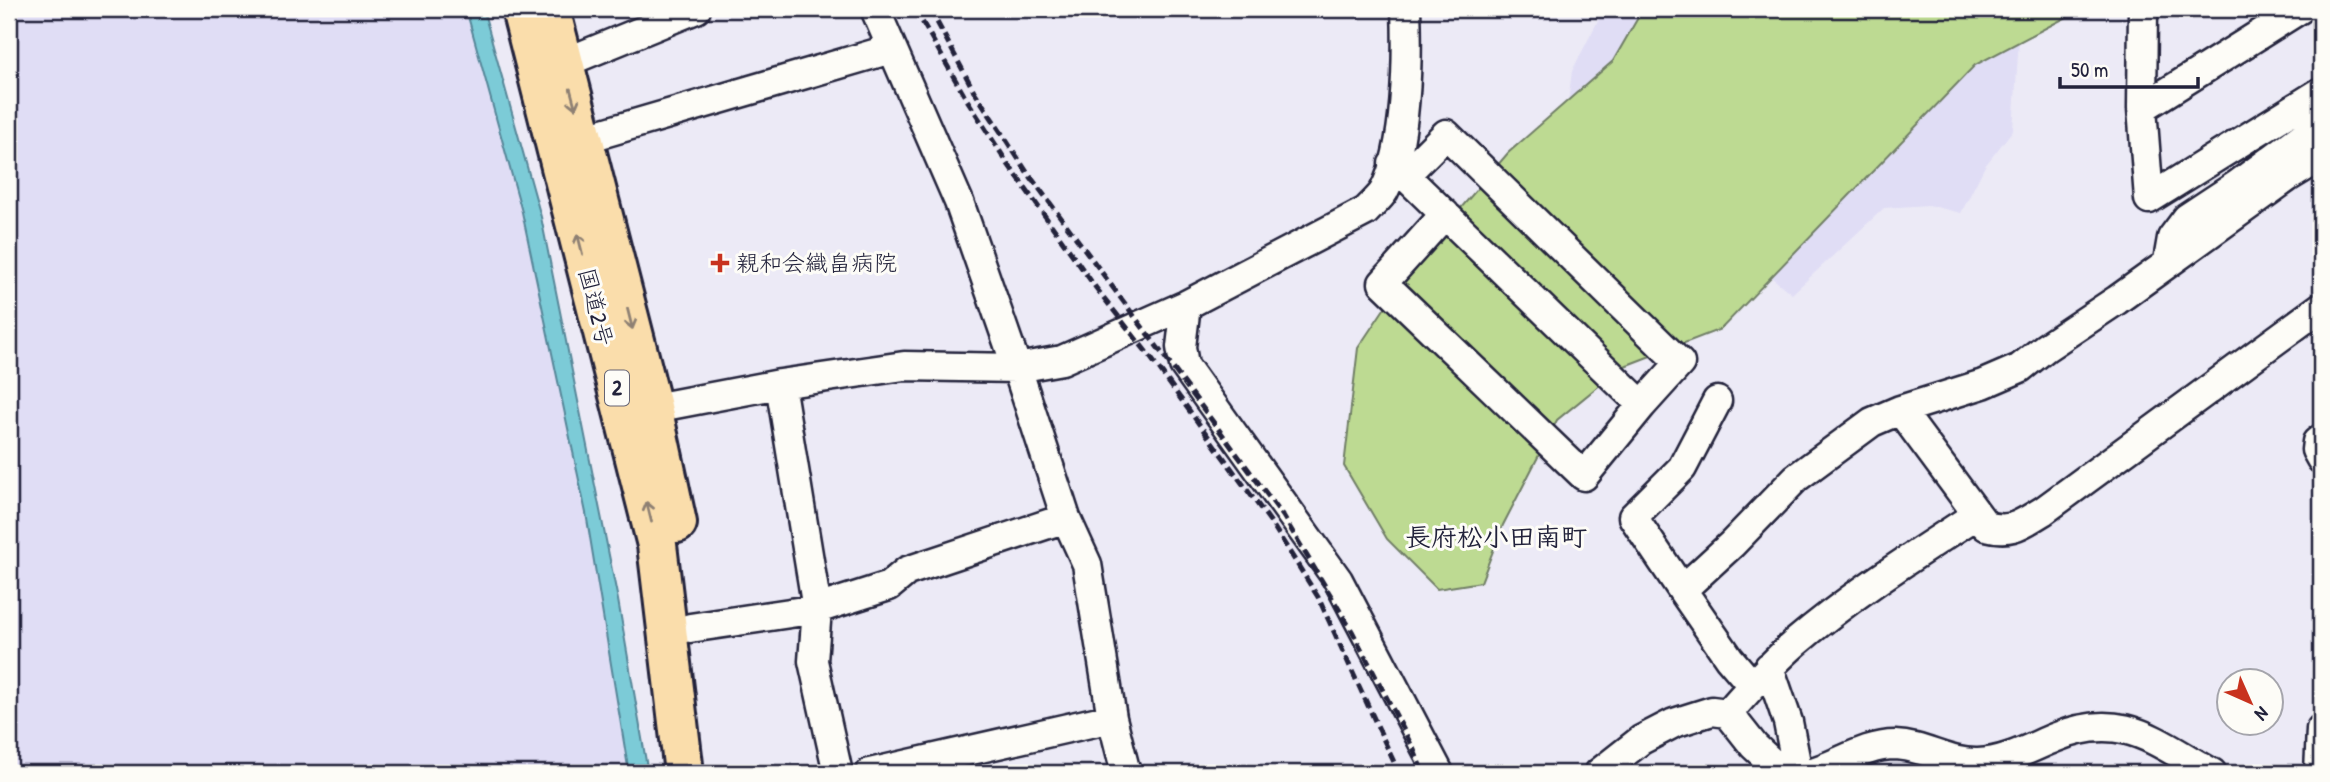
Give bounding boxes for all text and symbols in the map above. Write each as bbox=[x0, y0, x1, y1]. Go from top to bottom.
scale bar bbox=[2060, 46, 2199, 90]
text: 50 m bbox=[2071, 55, 2108, 84]
one-way arrow bbox=[567, 87, 580, 109]
one-way arrow bbox=[573, 233, 586, 256]
place label: 親和会織畠病院 bbox=[736, 247, 897, 278]
marker: 親和会織畠病院 bbox=[710, 253, 730, 273]
street label: 国道2号 bbox=[572, 264, 621, 349]
one-way arrow bbox=[624, 307, 637, 330]
road number: 2 bbox=[605, 370, 629, 406]
one-way arrow bbox=[642, 501, 655, 523]
district label: 長府松小田南町 bbox=[1405, 519, 1587, 554]
north arrow bbox=[2214, 666, 2284, 736]
text: N bbox=[2249, 701, 2275, 727]

